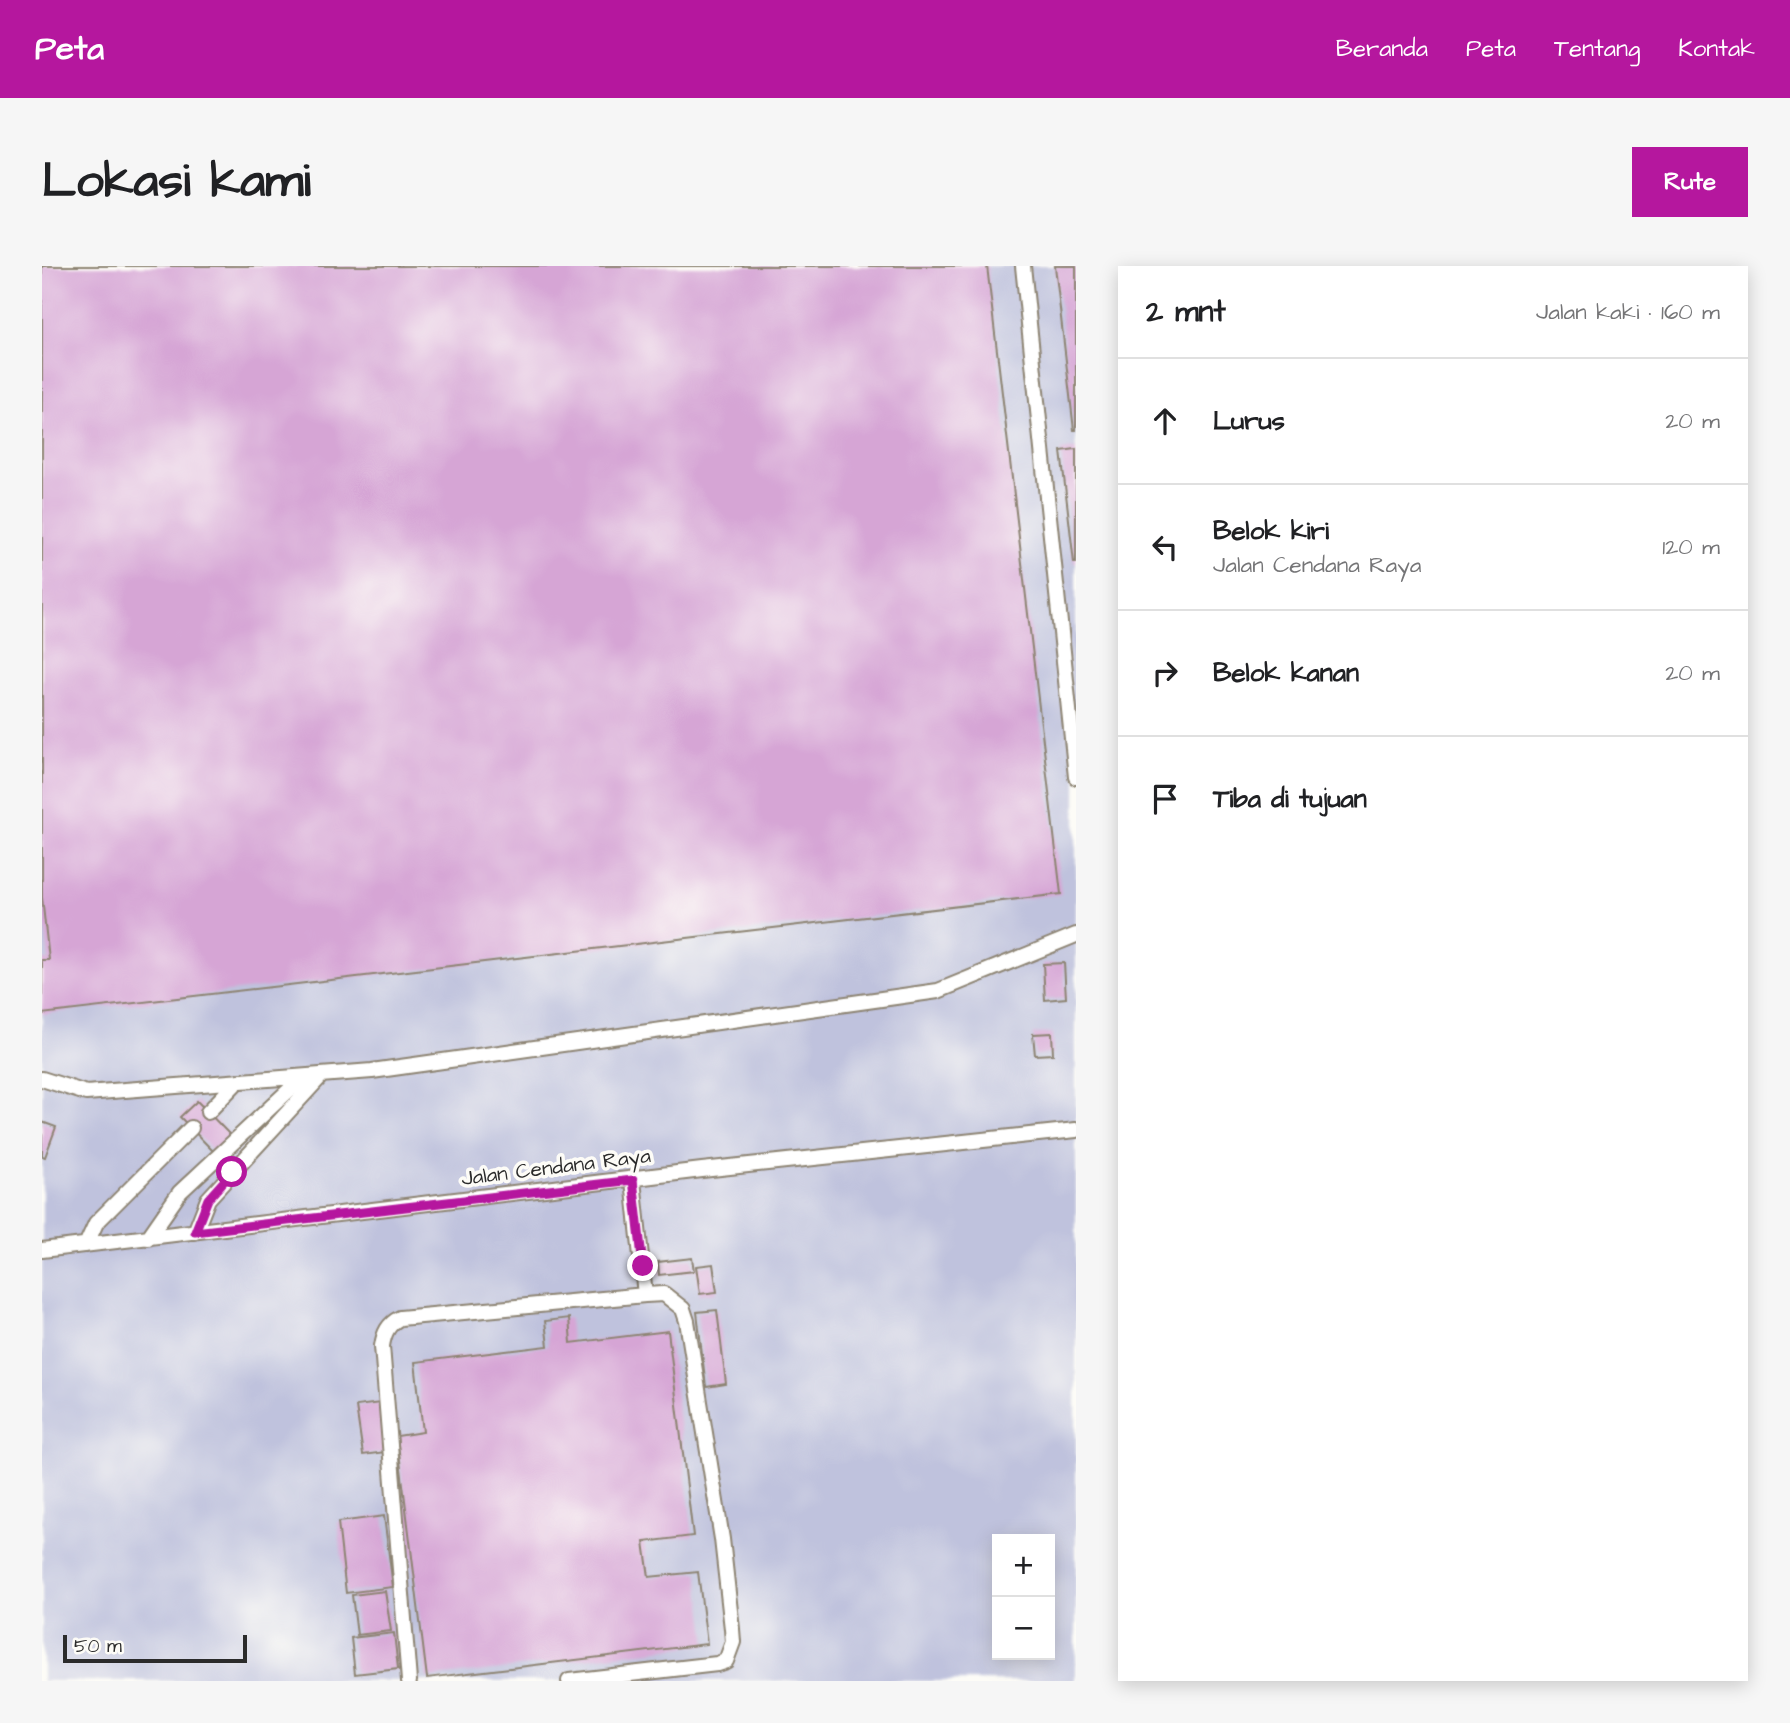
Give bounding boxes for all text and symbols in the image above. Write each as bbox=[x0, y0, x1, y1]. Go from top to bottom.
text: Peta bbox=[35, 26, 104, 72]
text: Beranda bbox=[1336, 32, 1428, 66]
text: Peta bbox=[1466, 32, 1516, 66]
text: Tentang bbox=[1554, 32, 1640, 66]
text: Kontak bbox=[1678, 32, 1755, 66]
button: Rute bbox=[1632, 147, 1748, 217]
text: Lokasi kami bbox=[42, 148, 311, 216]
text: 2 mnt bbox=[1146, 291, 1226, 333]
text: Jalan kaki · 160 m bbox=[1536, 296, 1720, 328]
icon: ahead bbox=[1146, 402, 1184, 440]
text: Lurus bbox=[1213, 403, 1285, 439]
text: 20 m bbox=[1665, 405, 1720, 437]
text: Belok kiri bbox=[1213, 513, 1329, 549]
icon: left bbox=[1146, 528, 1184, 566]
text: 120 m bbox=[1662, 531, 1720, 563]
text: Jalan Cendana Raya bbox=[1213, 549, 1421, 581]
icon: right bbox=[1146, 654, 1184, 692]
text: Belok kanan bbox=[1213, 655, 1359, 691]
text: 20 m bbox=[1665, 657, 1720, 689]
icon: arrive bbox=[1146, 780, 1184, 818]
text: Tiba di tujuan bbox=[1213, 781, 1367, 817]
street label: Jalan Cendana Raya bbox=[460, 1141, 653, 1195]
route start bbox=[216, 1156, 247, 1187]
route end bbox=[627, 1250, 658, 1281]
map controls bbox=[992, 1534, 1055, 1660]
button: + bbox=[992, 1534, 1055, 1597]
button: − bbox=[992, 1597, 1055, 1660]
scale bar bbox=[63, 1632, 247, 1664]
text: 50 m bbox=[74, 1633, 122, 1660]

